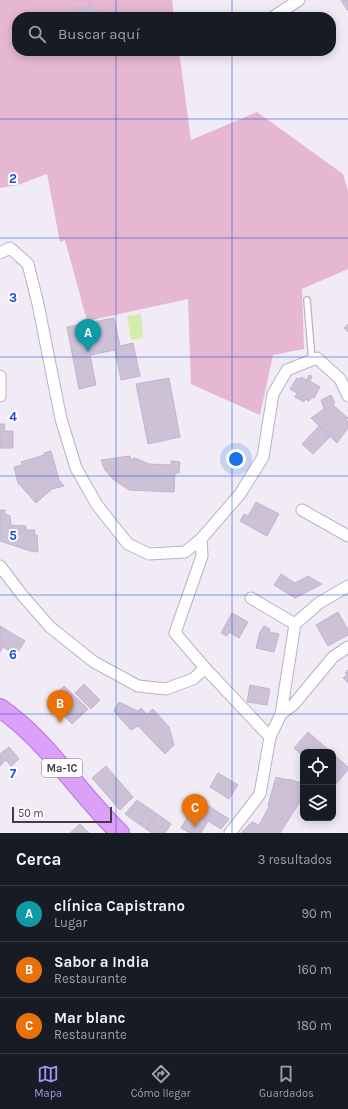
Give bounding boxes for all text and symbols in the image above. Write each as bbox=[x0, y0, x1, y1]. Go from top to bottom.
search box bbox=[12, 12, 336, 56]
icon: search bbox=[26, 23, 48, 45]
text: Buscar aquí bbox=[58, 25, 140, 43]
text: 2 bbox=[9, 171, 17, 186]
text: 3 bbox=[9, 290, 17, 305]
pin: A bbox=[75, 319, 101, 352]
text: 4 bbox=[9, 409, 17, 424]
your location bbox=[226, 449, 246, 469]
text: 5 bbox=[9, 528, 17, 543]
text: 6 bbox=[9, 647, 17, 662]
pin: B bbox=[47, 690, 73, 723]
map controls bbox=[300, 749, 336, 821]
button: locate bbox=[300, 749, 336, 785]
road number: Ma-1C bbox=[42, 759, 82, 777]
text: 7 bbox=[10, 766, 17, 781]
button: layers bbox=[300, 785, 336, 821]
pin: C bbox=[182, 794, 208, 827]
scale bar bbox=[12, 805, 112, 824]
text: 50 m bbox=[18, 807, 44, 820]
text: Cerca bbox=[16, 849, 61, 869]
text: 3 resultados bbox=[258, 852, 332, 867]
text: clínica Capistrano bbox=[54, 897, 185, 915]
text: A bbox=[25, 906, 33, 921]
text: 90 m bbox=[301, 906, 332, 921]
text: Lugar bbox=[54, 915, 87, 930]
text: Sabor a India bbox=[54, 953, 149, 971]
text: B bbox=[25, 962, 33, 977]
text: 160 m bbox=[297, 962, 332, 977]
text: Restaurante bbox=[54, 971, 127, 986]
text: Mar blanc bbox=[54, 1009, 125, 1027]
text: C bbox=[25, 1018, 33, 1033]
text: 180 m bbox=[297, 1018, 332, 1033]
text: Restaurante bbox=[54, 1027, 127, 1042]
tab: Mapa bbox=[34, 1063, 62, 1100]
tab: Cómo llegar bbox=[131, 1063, 190, 1100]
tab: Guardados bbox=[259, 1063, 314, 1100]

